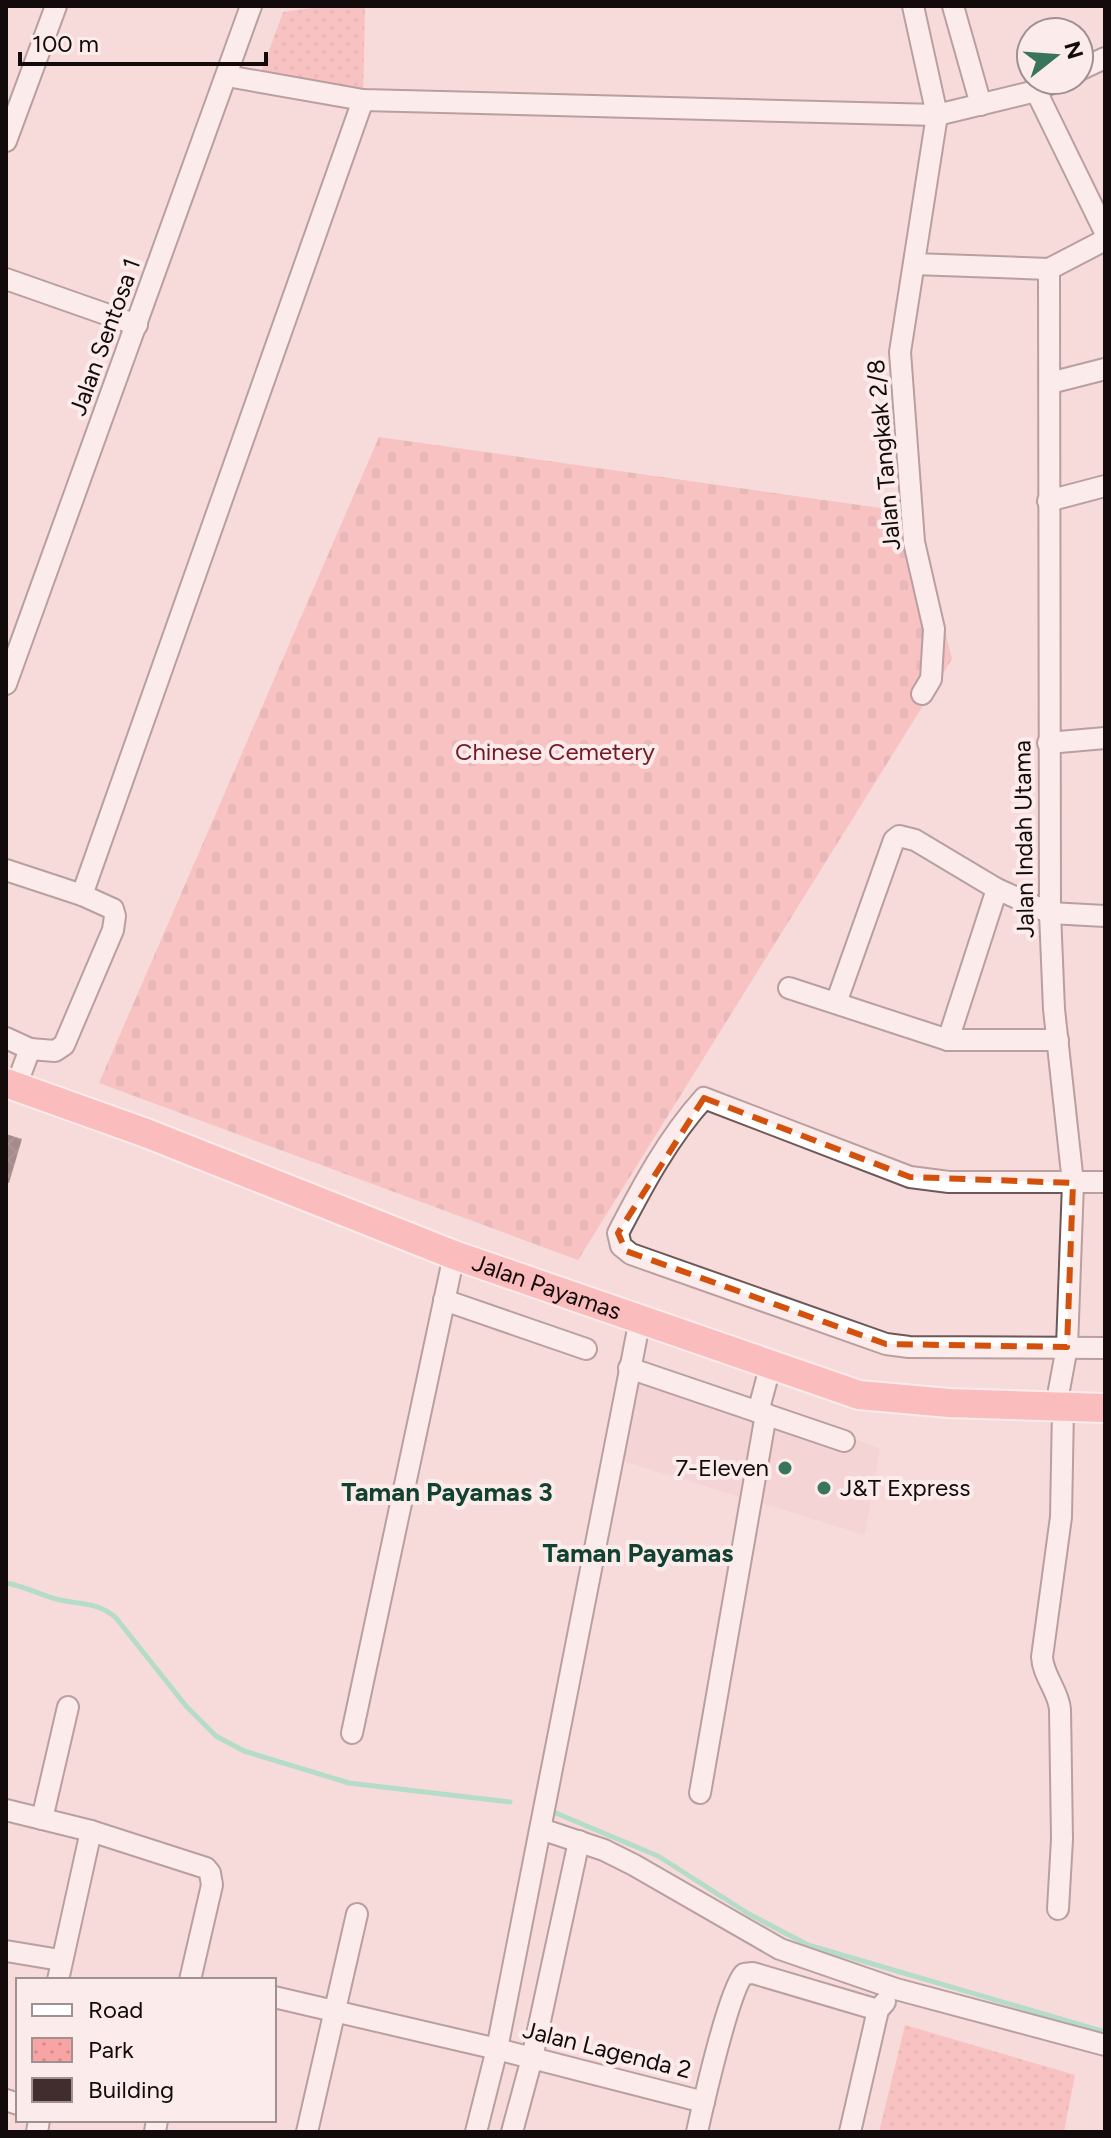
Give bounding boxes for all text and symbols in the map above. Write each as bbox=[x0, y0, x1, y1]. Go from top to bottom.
scale bar bbox=[20, 16, 266, 66]
north arrow bbox=[1015, 16, 1095, 96]
text: 100 m bbox=[32, 29, 99, 58]
text: N bbox=[1058, 38, 1089, 62]
street label: Jalan Sentosa 1 bbox=[63, 254, 146, 419]
street label: Jalan Tangkak 2/8 bbox=[861, 358, 906, 552]
park label: Chinese Cemetery bbox=[455, 737, 655, 766]
street label: Jalan Indah Utama bbox=[1007, 740, 1040, 938]
street label: Jalan Payamas bbox=[469, 1247, 625, 1326]
place label: 7-Eleven bbox=[675, 1453, 769, 1482]
marker: 7-Eleven bbox=[776, 1459, 794, 1477]
place label: J&T Express bbox=[840, 1473, 970, 1502]
district label: Taman Payamas 3 bbox=[341, 1476, 553, 1508]
marker: J&T Express bbox=[815, 1479, 833, 1497]
district label: Taman Payamas bbox=[543, 1537, 733, 1569]
legend bbox=[16, 1978, 276, 2122]
text: Road bbox=[88, 1995, 143, 2024]
street label: Jalan Lagenda 2 bbox=[520, 2015, 694, 2084]
text: Park bbox=[88, 2035, 134, 2064]
text: Building bbox=[88, 2075, 174, 2104]

